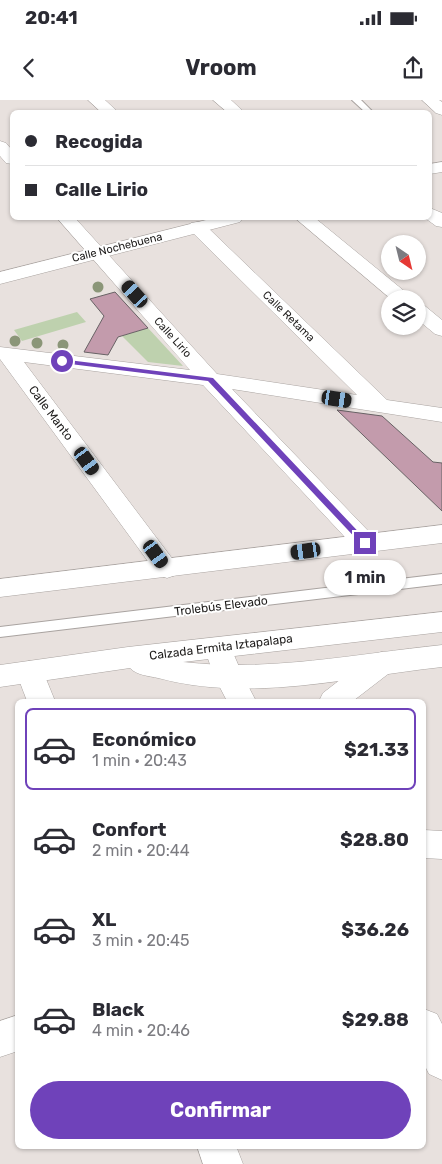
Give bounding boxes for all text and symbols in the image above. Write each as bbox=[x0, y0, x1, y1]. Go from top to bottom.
text: 20:41 bbox=[25, 6, 78, 29]
icon: back bbox=[15, 54, 43, 82]
text: Vroom bbox=[185, 54, 257, 81]
icon: share bbox=[399, 54, 427, 82]
text: Recogida bbox=[55, 130, 143, 153]
text: Calle Lirio bbox=[55, 178, 148, 201]
street label: Calle Nochebuena bbox=[71, 230, 164, 265]
north arrow bbox=[381, 235, 426, 280]
map controls bbox=[381, 235, 426, 335]
car bbox=[119, 278, 150, 310]
street label: Calle Retama bbox=[260, 288, 317, 344]
button: layers bbox=[381, 290, 426, 335]
street label: Calle Lirio bbox=[151, 315, 194, 360]
route start bbox=[51, 350, 73, 372]
street label: Calle Manto bbox=[26, 383, 76, 443]
car bbox=[321, 389, 352, 409]
car bbox=[72, 444, 101, 478]
route end bbox=[354, 532, 376, 554]
car bbox=[141, 537, 170, 571]
car bbox=[290, 541, 321, 561]
callout: 1 min bbox=[324, 560, 406, 596]
text: 1 min bbox=[345, 568, 385, 587]
street label: Trolebús Elevado bbox=[173, 593, 269, 619]
street label: Calzada Ermita Iztapalapa bbox=[148, 631, 294, 663]
icon: car bbox=[32, 727, 77, 772]
text: Económico bbox=[92, 728, 196, 751]
text: $21.33 bbox=[344, 738, 409, 761]
text: 1 min · 20:43 bbox=[92, 751, 187, 770]
icon: car bbox=[32, 817, 77, 862]
text: Confort bbox=[92, 818, 166, 841]
text: $28.80 bbox=[340, 828, 409, 851]
text: 2 min · 20:44 bbox=[92, 841, 190, 860]
icon: car bbox=[32, 907, 77, 952]
text: XL bbox=[92, 908, 116, 931]
text: $36.26 bbox=[341, 918, 409, 941]
text: 3 min · 20:45 bbox=[92, 931, 190, 950]
icon: car bbox=[32, 997, 77, 1042]
text: Black bbox=[92, 998, 144, 1021]
text: $29.88 bbox=[342, 1008, 409, 1031]
text: 4 min · 20:46 bbox=[92, 1021, 190, 1040]
button: Confirmar bbox=[30, 1081, 411, 1139]

